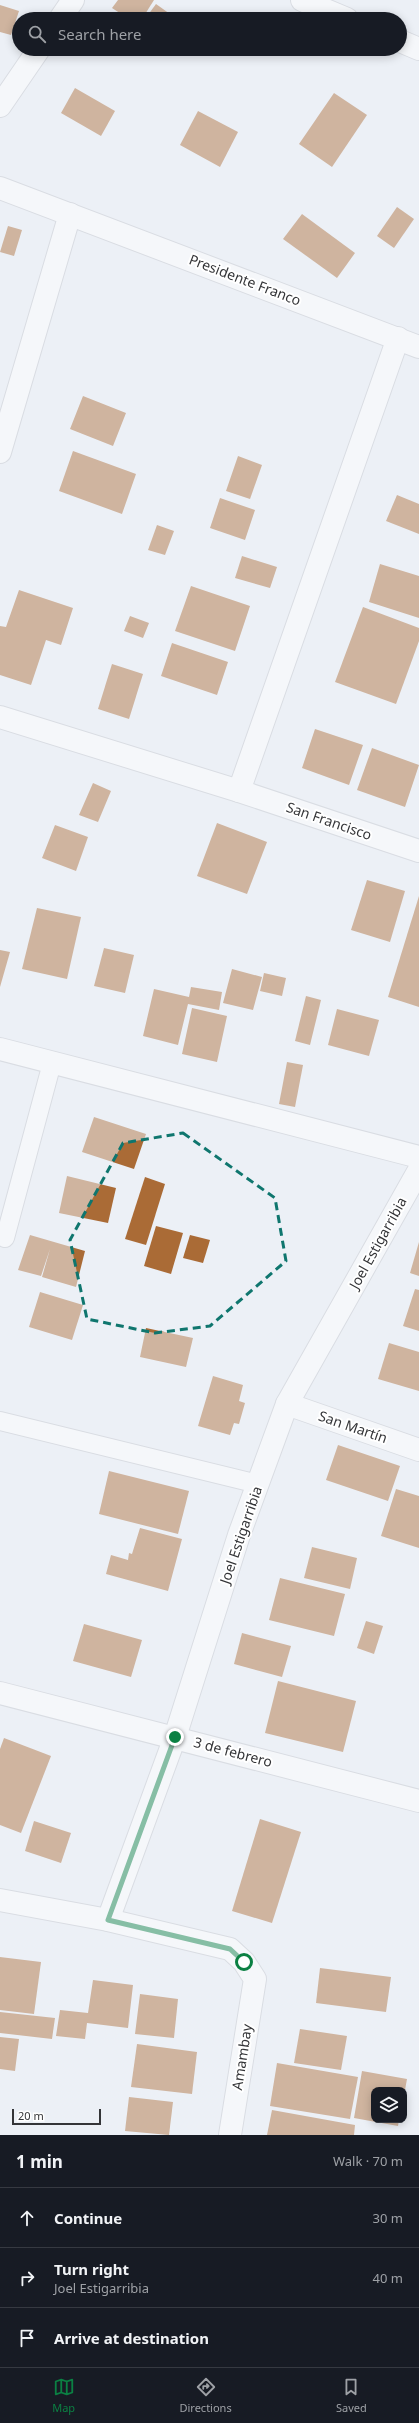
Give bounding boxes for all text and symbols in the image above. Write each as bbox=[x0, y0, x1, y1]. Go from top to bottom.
search box bbox=[12, 12, 407, 56]
icon: search bbox=[26, 23, 48, 45]
text: Search here bbox=[58, 24, 141, 44]
street label: Presidente Franco bbox=[187, 249, 304, 310]
street label: San Francisco bbox=[284, 797, 374, 844]
street label: Joel Estigarribia bbox=[343, 1193, 411, 1294]
street label: San Martín bbox=[316, 1406, 390, 1447]
street label: Joel Estigarribia bbox=[214, 1483, 266, 1588]
route end bbox=[166, 1728, 184, 1746]
street label: 3 de febrero bbox=[192, 1732, 274, 1771]
route start bbox=[235, 1953, 253, 1971]
street label: Amambay bbox=[227, 2022, 256, 2091]
map controls bbox=[371, 2087, 407, 2123]
button: layers bbox=[371, 2087, 407, 2123]
scale bar bbox=[12, 2107, 101, 2126]
text: 20 m bbox=[18, 2108, 44, 2123]
text: 1 min bbox=[16, 2150, 63, 2173]
text: Walk · 70 m bbox=[333, 2152, 403, 2170]
icon: ahead bbox=[16, 2207, 38, 2229]
text: Continue bbox=[54, 2208, 122, 2228]
text: 30 m bbox=[373, 2209, 403, 2227]
text: Turn right bbox=[54, 2259, 129, 2279]
icon: right bbox=[16, 2267, 38, 2289]
text: 40 m bbox=[373, 2269, 403, 2287]
text: Joel Estigarribia bbox=[54, 2279, 149, 2297]
icon: arrive bbox=[16, 2327, 38, 2349]
text: Arrive at destination bbox=[54, 2328, 209, 2348]
tab: Map bbox=[52, 2376, 75, 2415]
tab: Directions bbox=[179, 2376, 232, 2415]
tab: Saved bbox=[336, 2376, 367, 2415]

